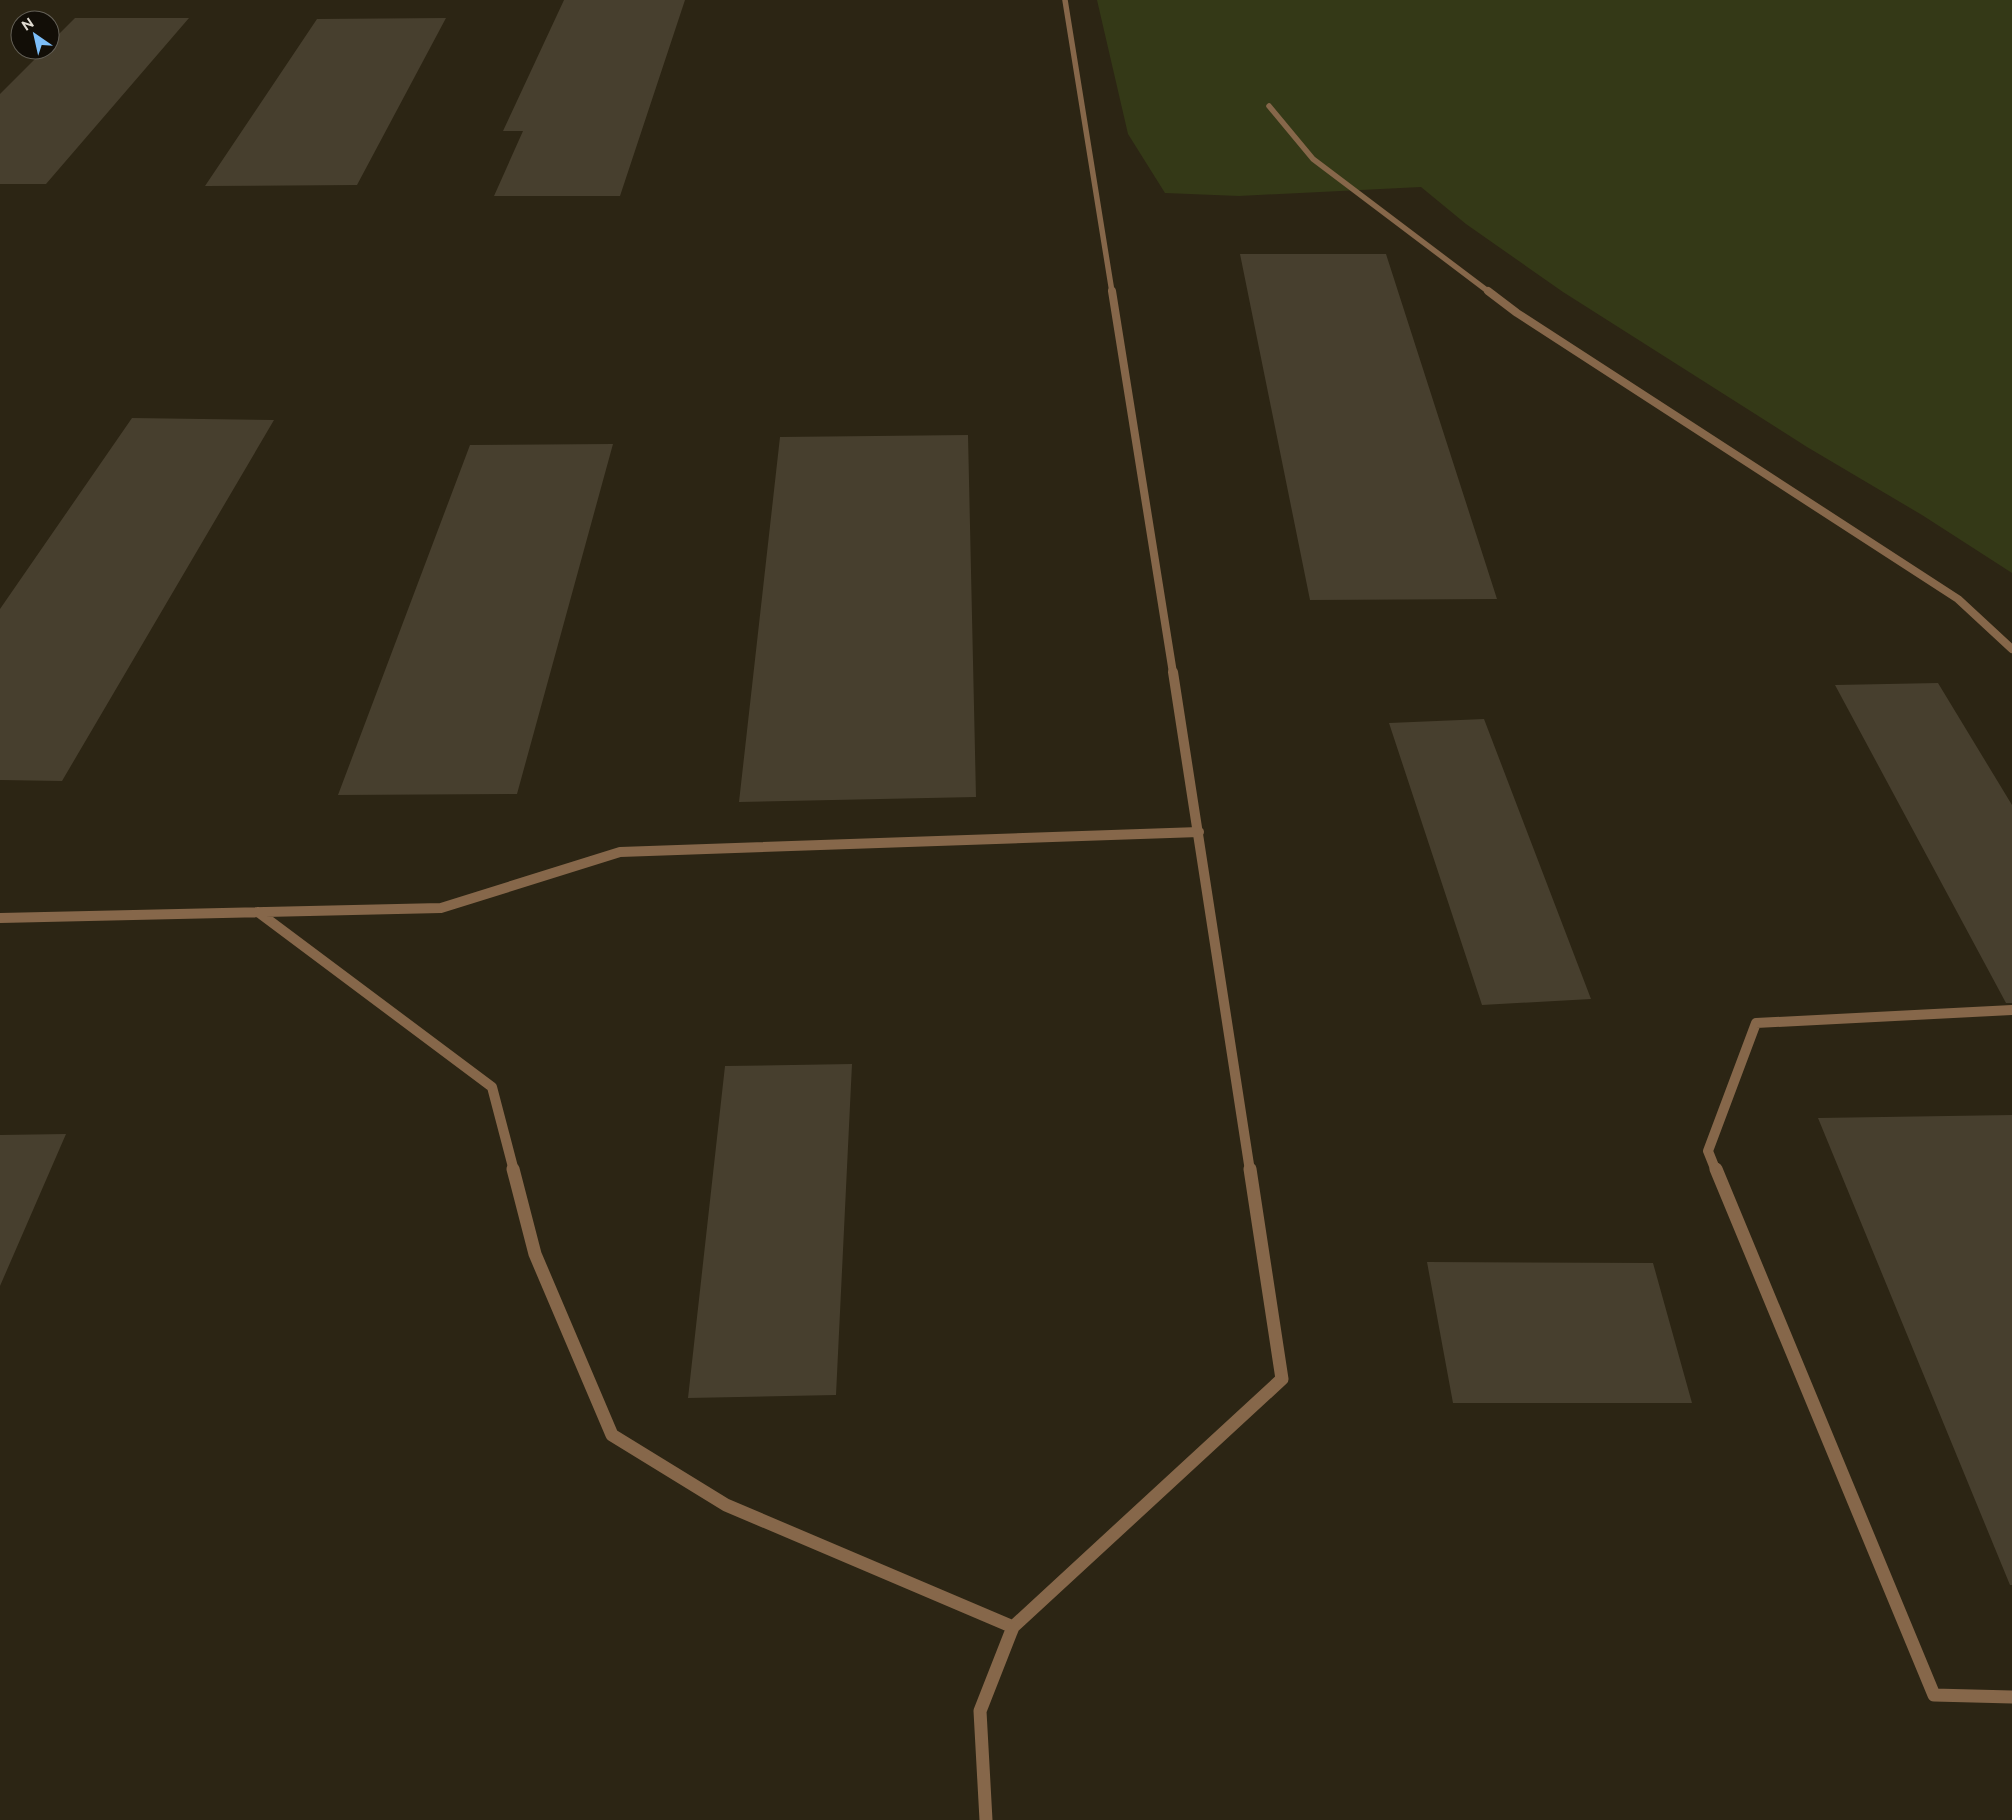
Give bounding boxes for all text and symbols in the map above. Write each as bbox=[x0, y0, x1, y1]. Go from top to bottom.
north arrow bbox=[10, 10, 60, 60]
text: N bbox=[19, 15, 37, 34]

